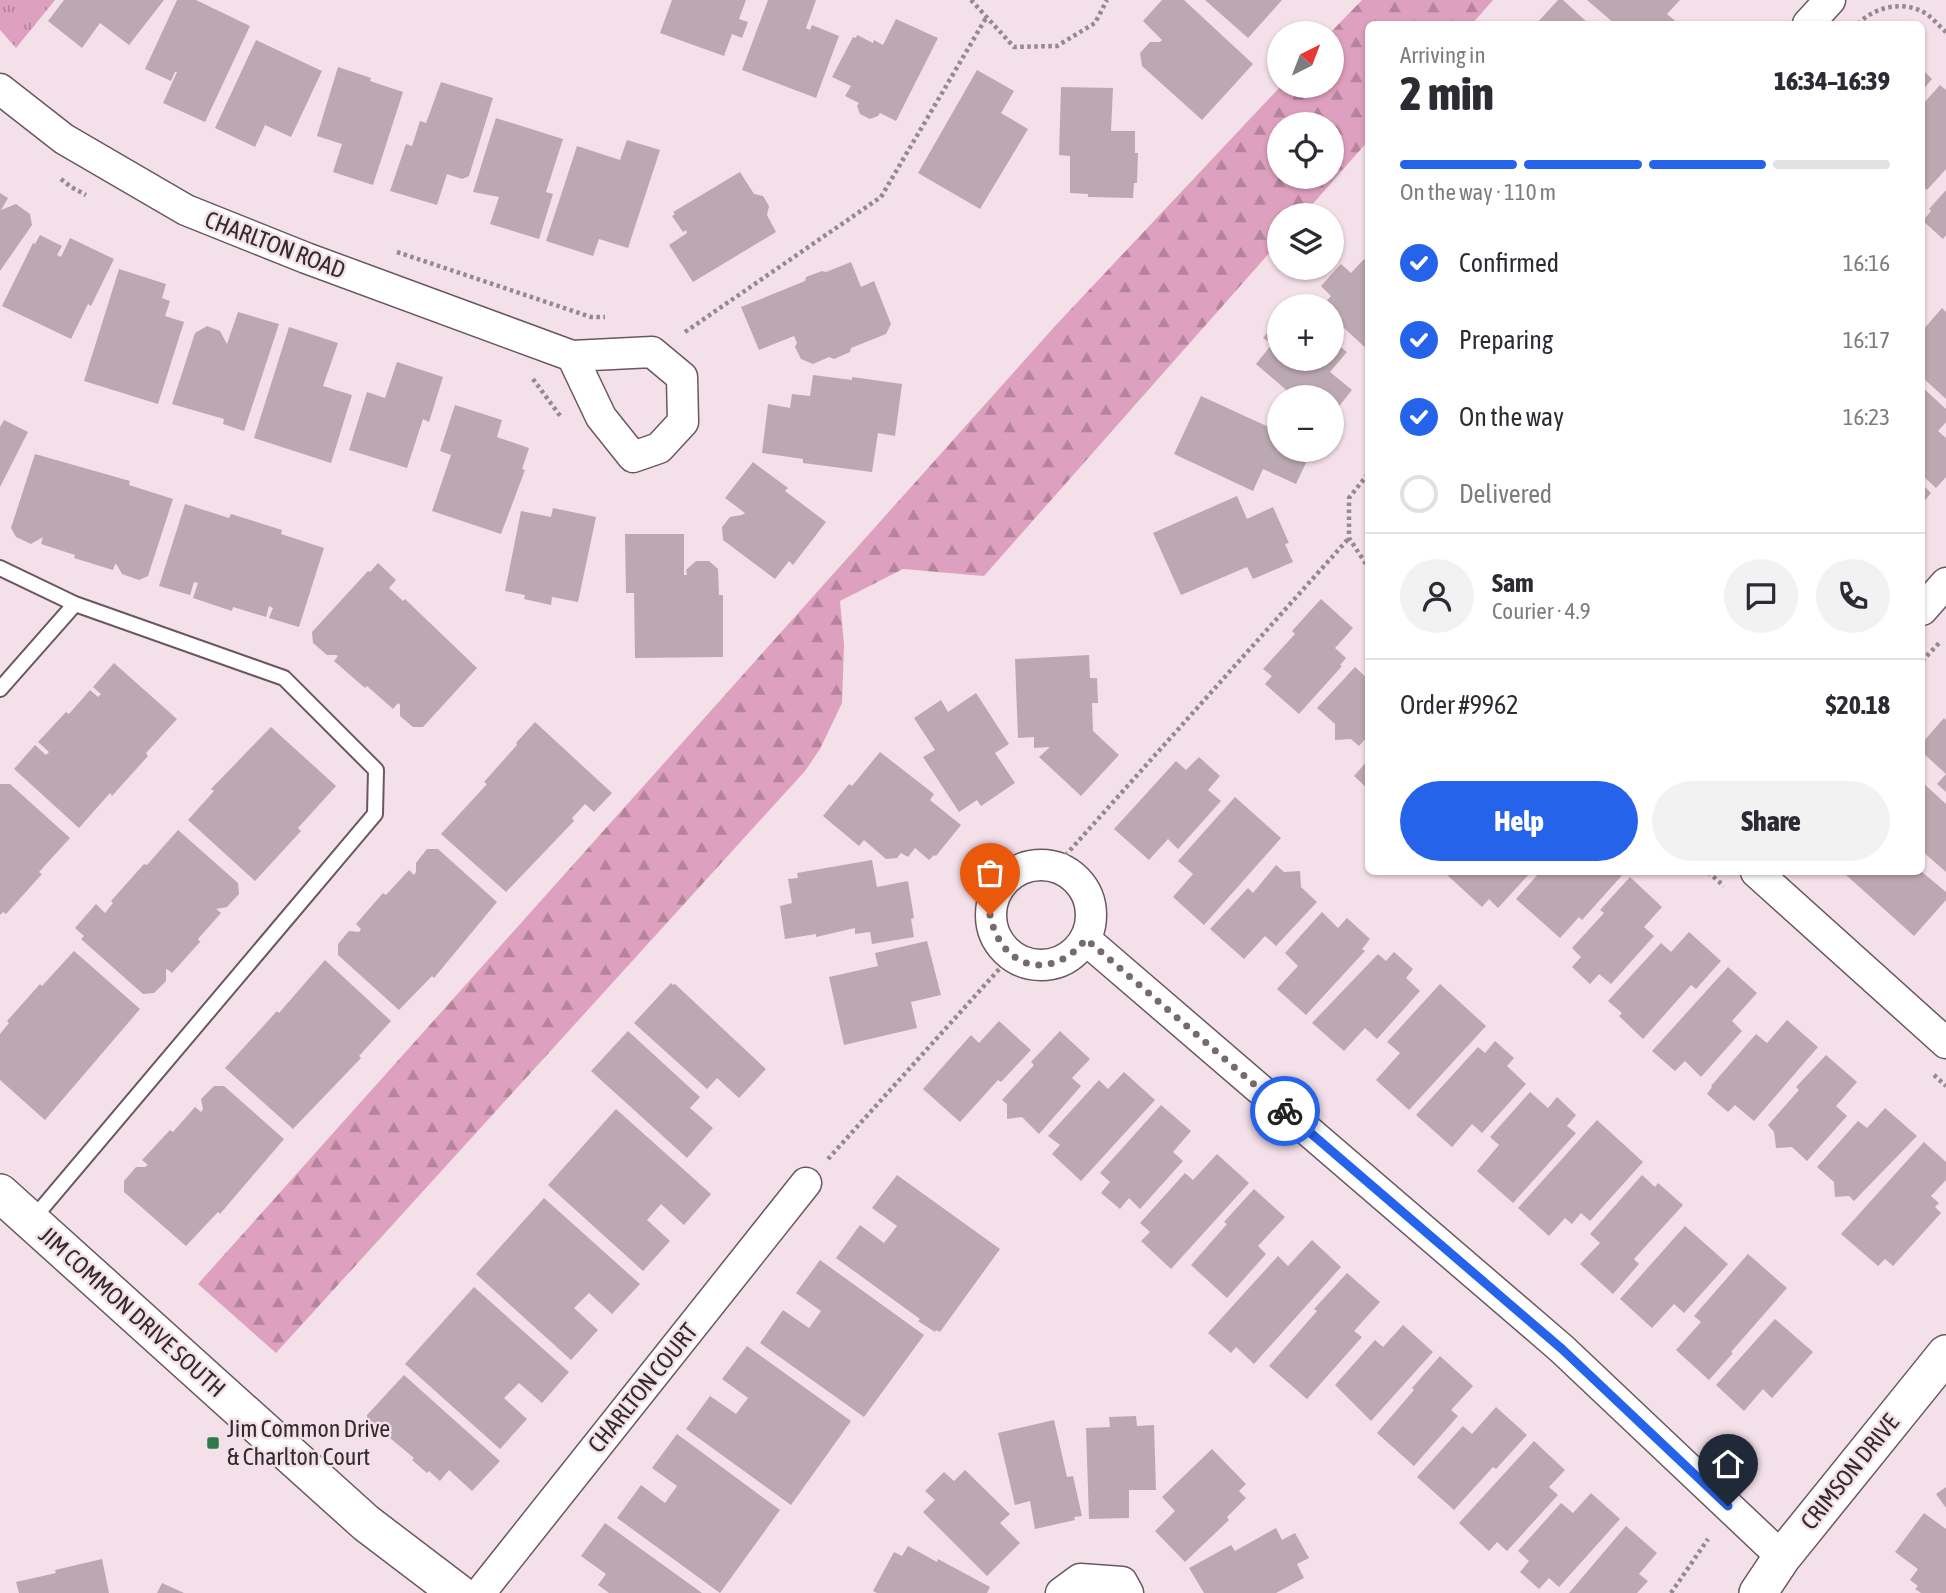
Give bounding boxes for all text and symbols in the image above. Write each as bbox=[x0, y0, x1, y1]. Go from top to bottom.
north arrow bbox=[1267, 21, 1344, 98]
map controls bbox=[1267, 21, 1344, 462]
text: Arriving in bbox=[1400, 42, 1486, 68]
text: 16:34–16:39 bbox=[1774, 66, 1890, 96]
text: 2 min bbox=[1400, 67, 1494, 120]
button: locate bbox=[1267, 112, 1344, 189]
text: On the way · 110 m bbox=[1400, 179, 1556, 205]
button: layers bbox=[1267, 203, 1344, 280]
street label: CHARLTON ROAD bbox=[201, 205, 349, 284]
icon: check bbox=[1400, 244, 1438, 282]
text: Confirmed bbox=[1459, 248, 1559, 278]
text: 16:16 bbox=[1843, 250, 1890, 276]
button: + bbox=[1267, 294, 1344, 371]
icon: check bbox=[1400, 321, 1438, 359]
text: Preparing bbox=[1459, 325, 1553, 355]
text: 16:17 bbox=[1843, 327, 1890, 353]
button: − bbox=[1267, 385, 1344, 462]
icon: check bbox=[1400, 398, 1438, 436]
text: On the way bbox=[1459, 402, 1564, 432]
text: 16:23 bbox=[1843, 404, 1890, 430]
text: Delivered bbox=[1459, 479, 1552, 509]
button: person bbox=[1400, 559, 1474, 633]
button: chat bbox=[1724, 559, 1798, 633]
button: phone bbox=[1816, 559, 1890, 633]
text: Sam bbox=[1492, 568, 1534, 598]
text: Courier · 4.9 bbox=[1492, 598, 1591, 624]
text: Order #9962 bbox=[1400, 690, 1519, 720]
text: $20.18 bbox=[1826, 690, 1890, 720]
button: Help bbox=[1400, 781, 1638, 861]
button: Share bbox=[1652, 781, 1890, 861]
pin bbox=[960, 843, 1020, 915]
icon: bag bbox=[971, 854, 1009, 892]
courier bbox=[1250, 1076, 1320, 1146]
icon: bike bbox=[1266, 1092, 1304, 1130]
street label: JIM COMMON DRIVE SOUTH bbox=[34, 1221, 231, 1402]
street label: CHARLTON COURT bbox=[582, 1317, 703, 1458]
street label: CRIMSON DRIVE bbox=[1795, 1409, 1904, 1535]
place label: Jim Common Drive & Charlton Court bbox=[227, 1415, 390, 1470]
pin bbox=[1698, 1434, 1758, 1506]
marker: Jim Common Drive & Charlton Court bbox=[205, 1435, 221, 1451]
icon: home bbox=[1709, 1445, 1747, 1483]

